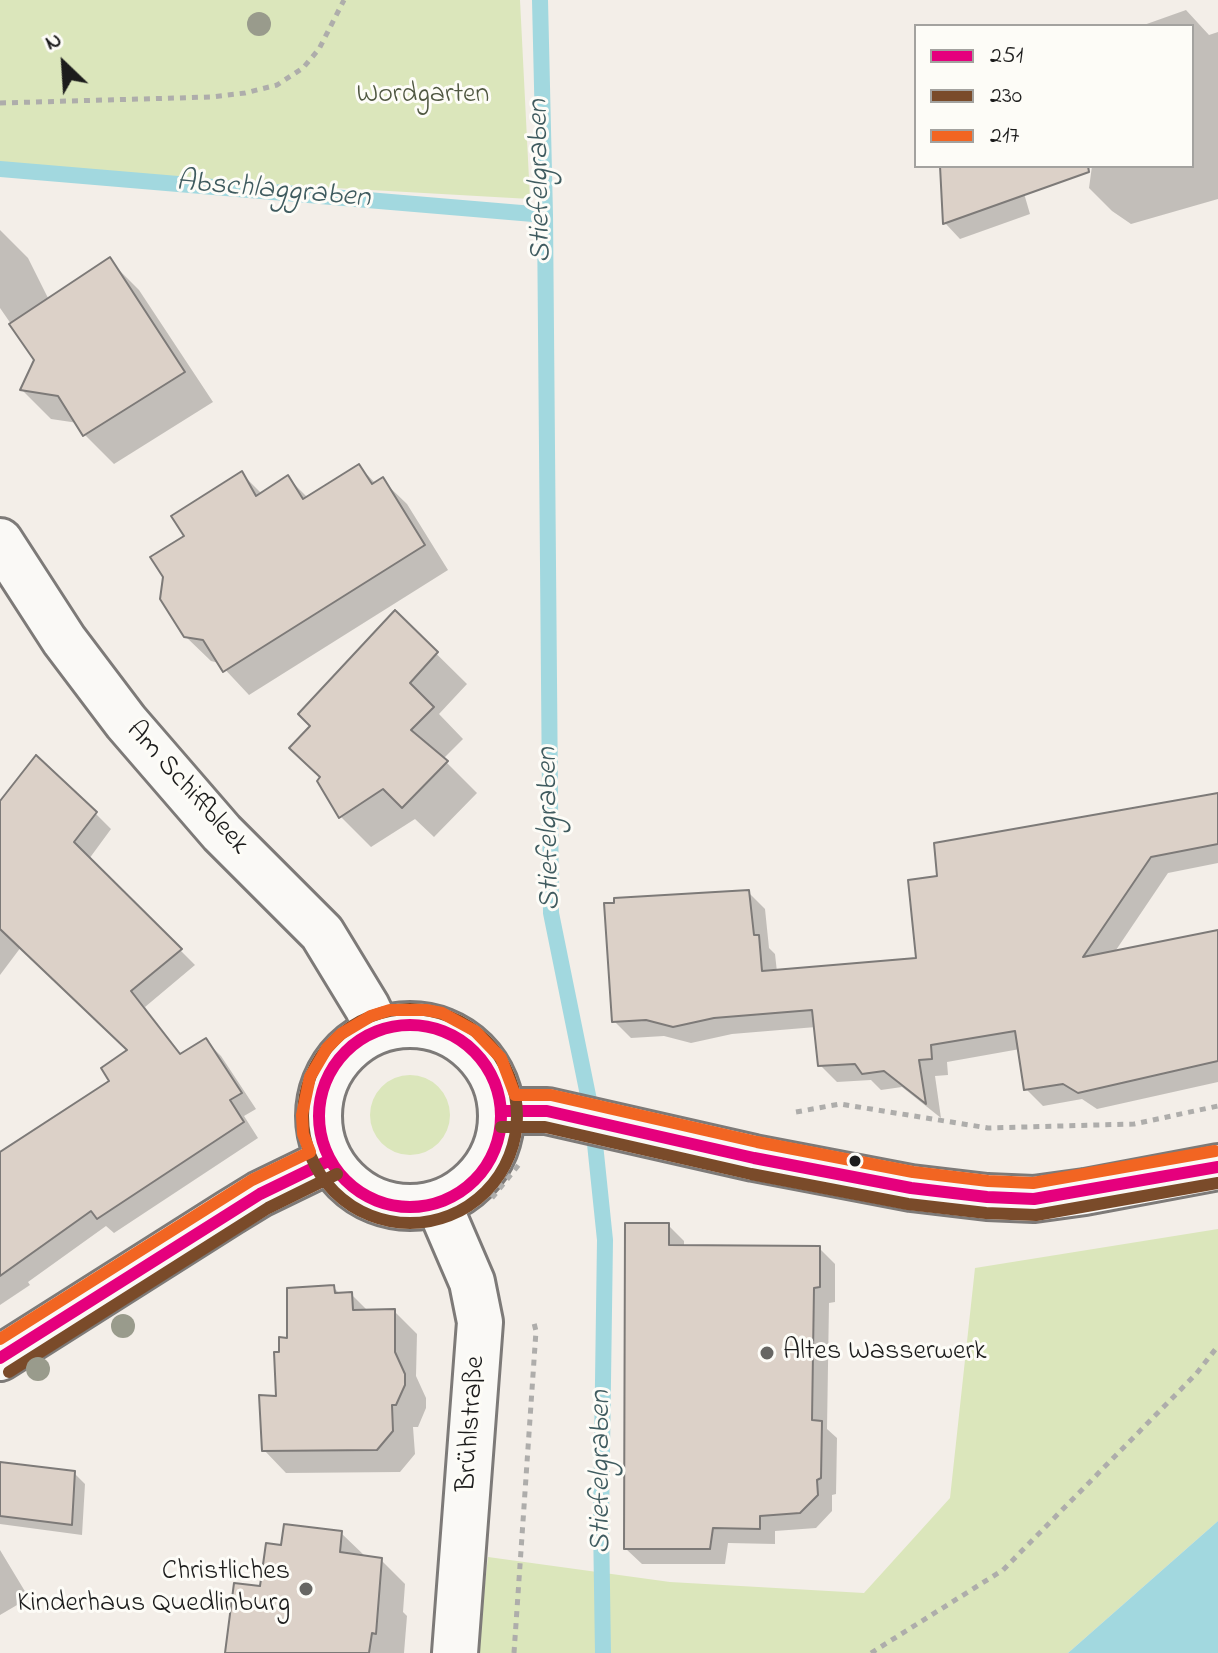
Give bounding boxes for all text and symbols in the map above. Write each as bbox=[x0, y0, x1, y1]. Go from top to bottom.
north arrow bbox=[24, 24, 104, 104]
legend bbox=[914, 24, 1194, 168]
text: N bbox=[40, 25, 67, 60]
text: 251 bbox=[990, 39, 1023, 74]
park label: Wordgarten bbox=[357, 79, 489, 113]
text: 230 bbox=[990, 79, 1022, 114]
water label: Stiefelgraben bbox=[523, 99, 561, 263]
text: 217 bbox=[990, 119, 1019, 154]
water label: Abschlaggraben bbox=[174, 166, 372, 218]
street label: Am Schiffbleek bbox=[117, 715, 255, 863]
water label: Stiefelgraben bbox=[532, 747, 570, 911]
unlabelled marker bbox=[847, 1153, 863, 1169]
place label: Altes Wasserwerk bbox=[783, 1336, 987, 1370]
marker: Altes Wasserwerk bbox=[758, 1344, 776, 1362]
street label: Brühlstraße bbox=[451, 1355, 495, 1493]
water label: Stiefelgraben bbox=[585, 1390, 621, 1554]
place label: Christliches Kinderhaus Quedlinburg bbox=[17, 1556, 290, 1622]
marker: Christliches Kinderhaus Quedlinburg bbox=[297, 1580, 315, 1598]

